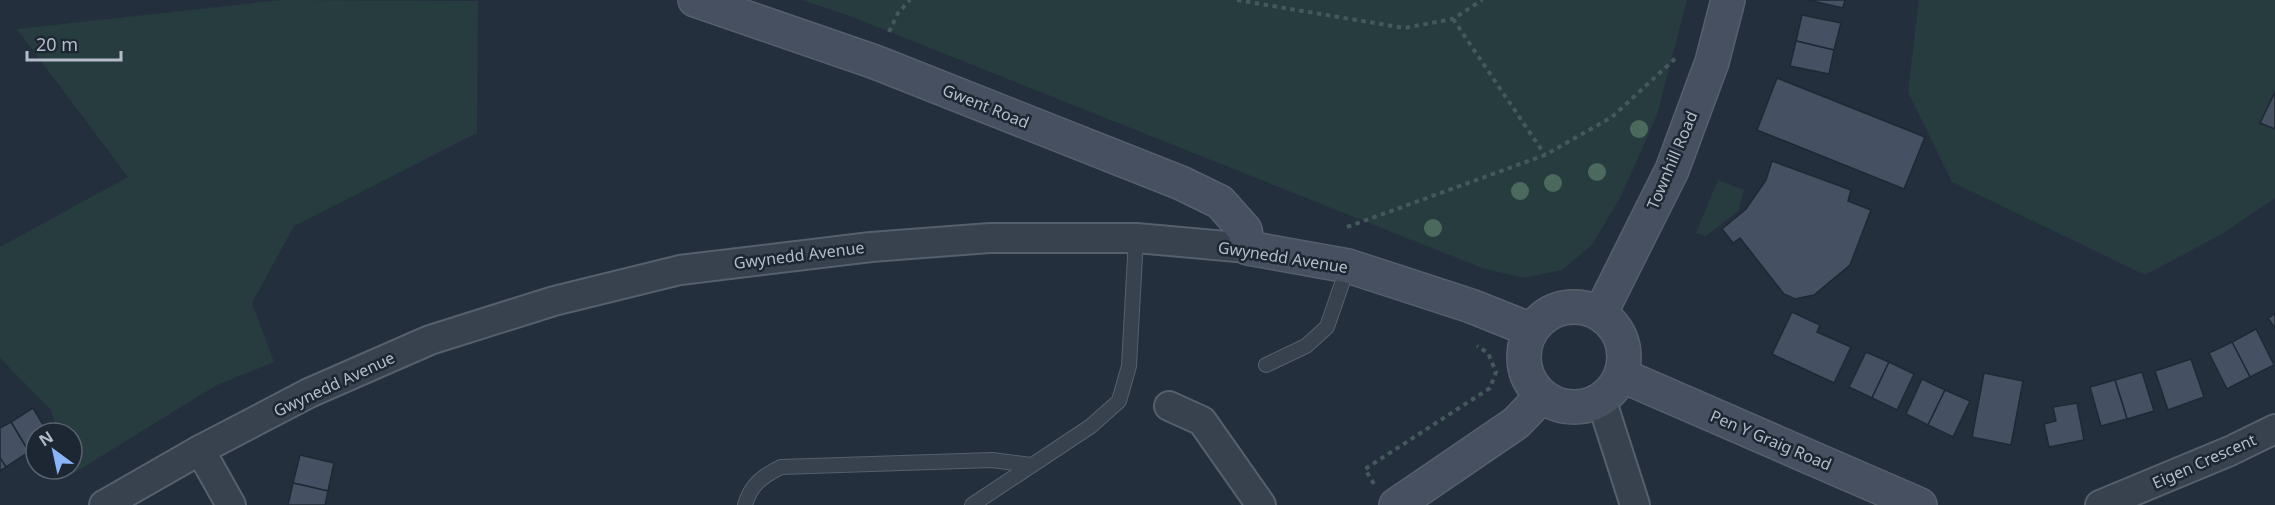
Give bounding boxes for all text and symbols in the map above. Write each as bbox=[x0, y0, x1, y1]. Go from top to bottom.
scale bar bbox=[27, 24, 122, 62]
text: 20 m bbox=[36, 32, 78, 56]
street label: Gwent Road bbox=[939, 79, 1033, 133]
street label: Townhill Road bbox=[1641, 108, 1703, 212]
street label: Gwynedd Avenue bbox=[732, 236, 866, 274]
street label: Gwynedd Avenue bbox=[1216, 236, 1350, 278]
street label: Gwynedd Avenue bbox=[270, 346, 398, 422]
street label: Pen Y Graig Road bbox=[1707, 405, 1835, 475]
north arrow bbox=[24, 421, 84, 481]
text: N bbox=[34, 426, 57, 451]
street label: Eigen Crescent bbox=[2149, 428, 2260, 494]

